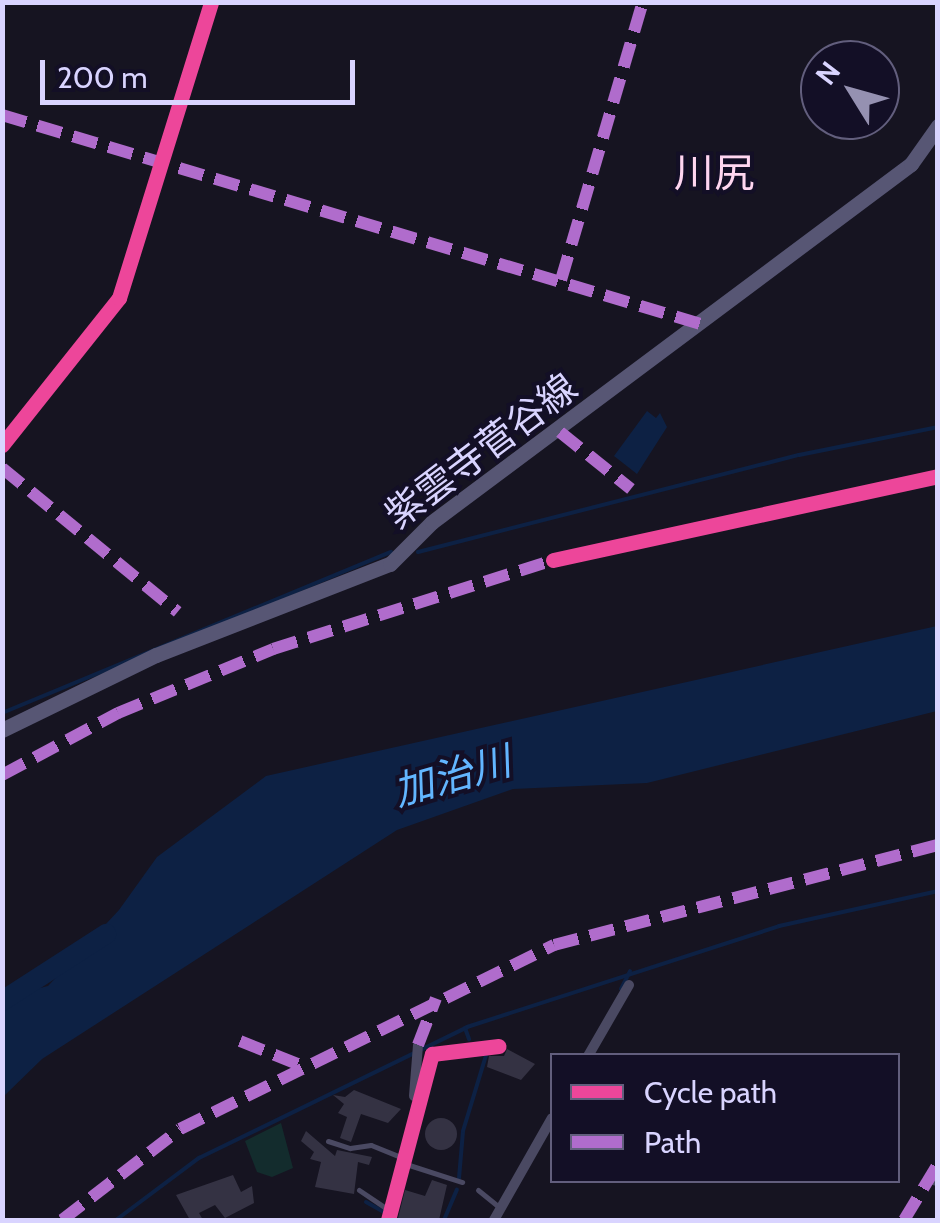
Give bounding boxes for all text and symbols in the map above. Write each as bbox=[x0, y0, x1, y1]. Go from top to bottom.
scale bar bbox=[45, 40, 360, 102]
north arrow bbox=[800, 40, 900, 140]
text: N bbox=[808, 55, 847, 91]
text: 200 m bbox=[57, 59, 148, 96]
district label: 川尻 bbox=[674, 149, 754, 197]
street label: 紫雲寺菅谷線 bbox=[376, 364, 586, 538]
water label: 加治川 bbox=[388, 736, 516, 816]
legend bbox=[550, 1053, 900, 1183]
text: Cycle path bbox=[644, 1074, 777, 1111]
text: Path bbox=[644, 1124, 701, 1161]

